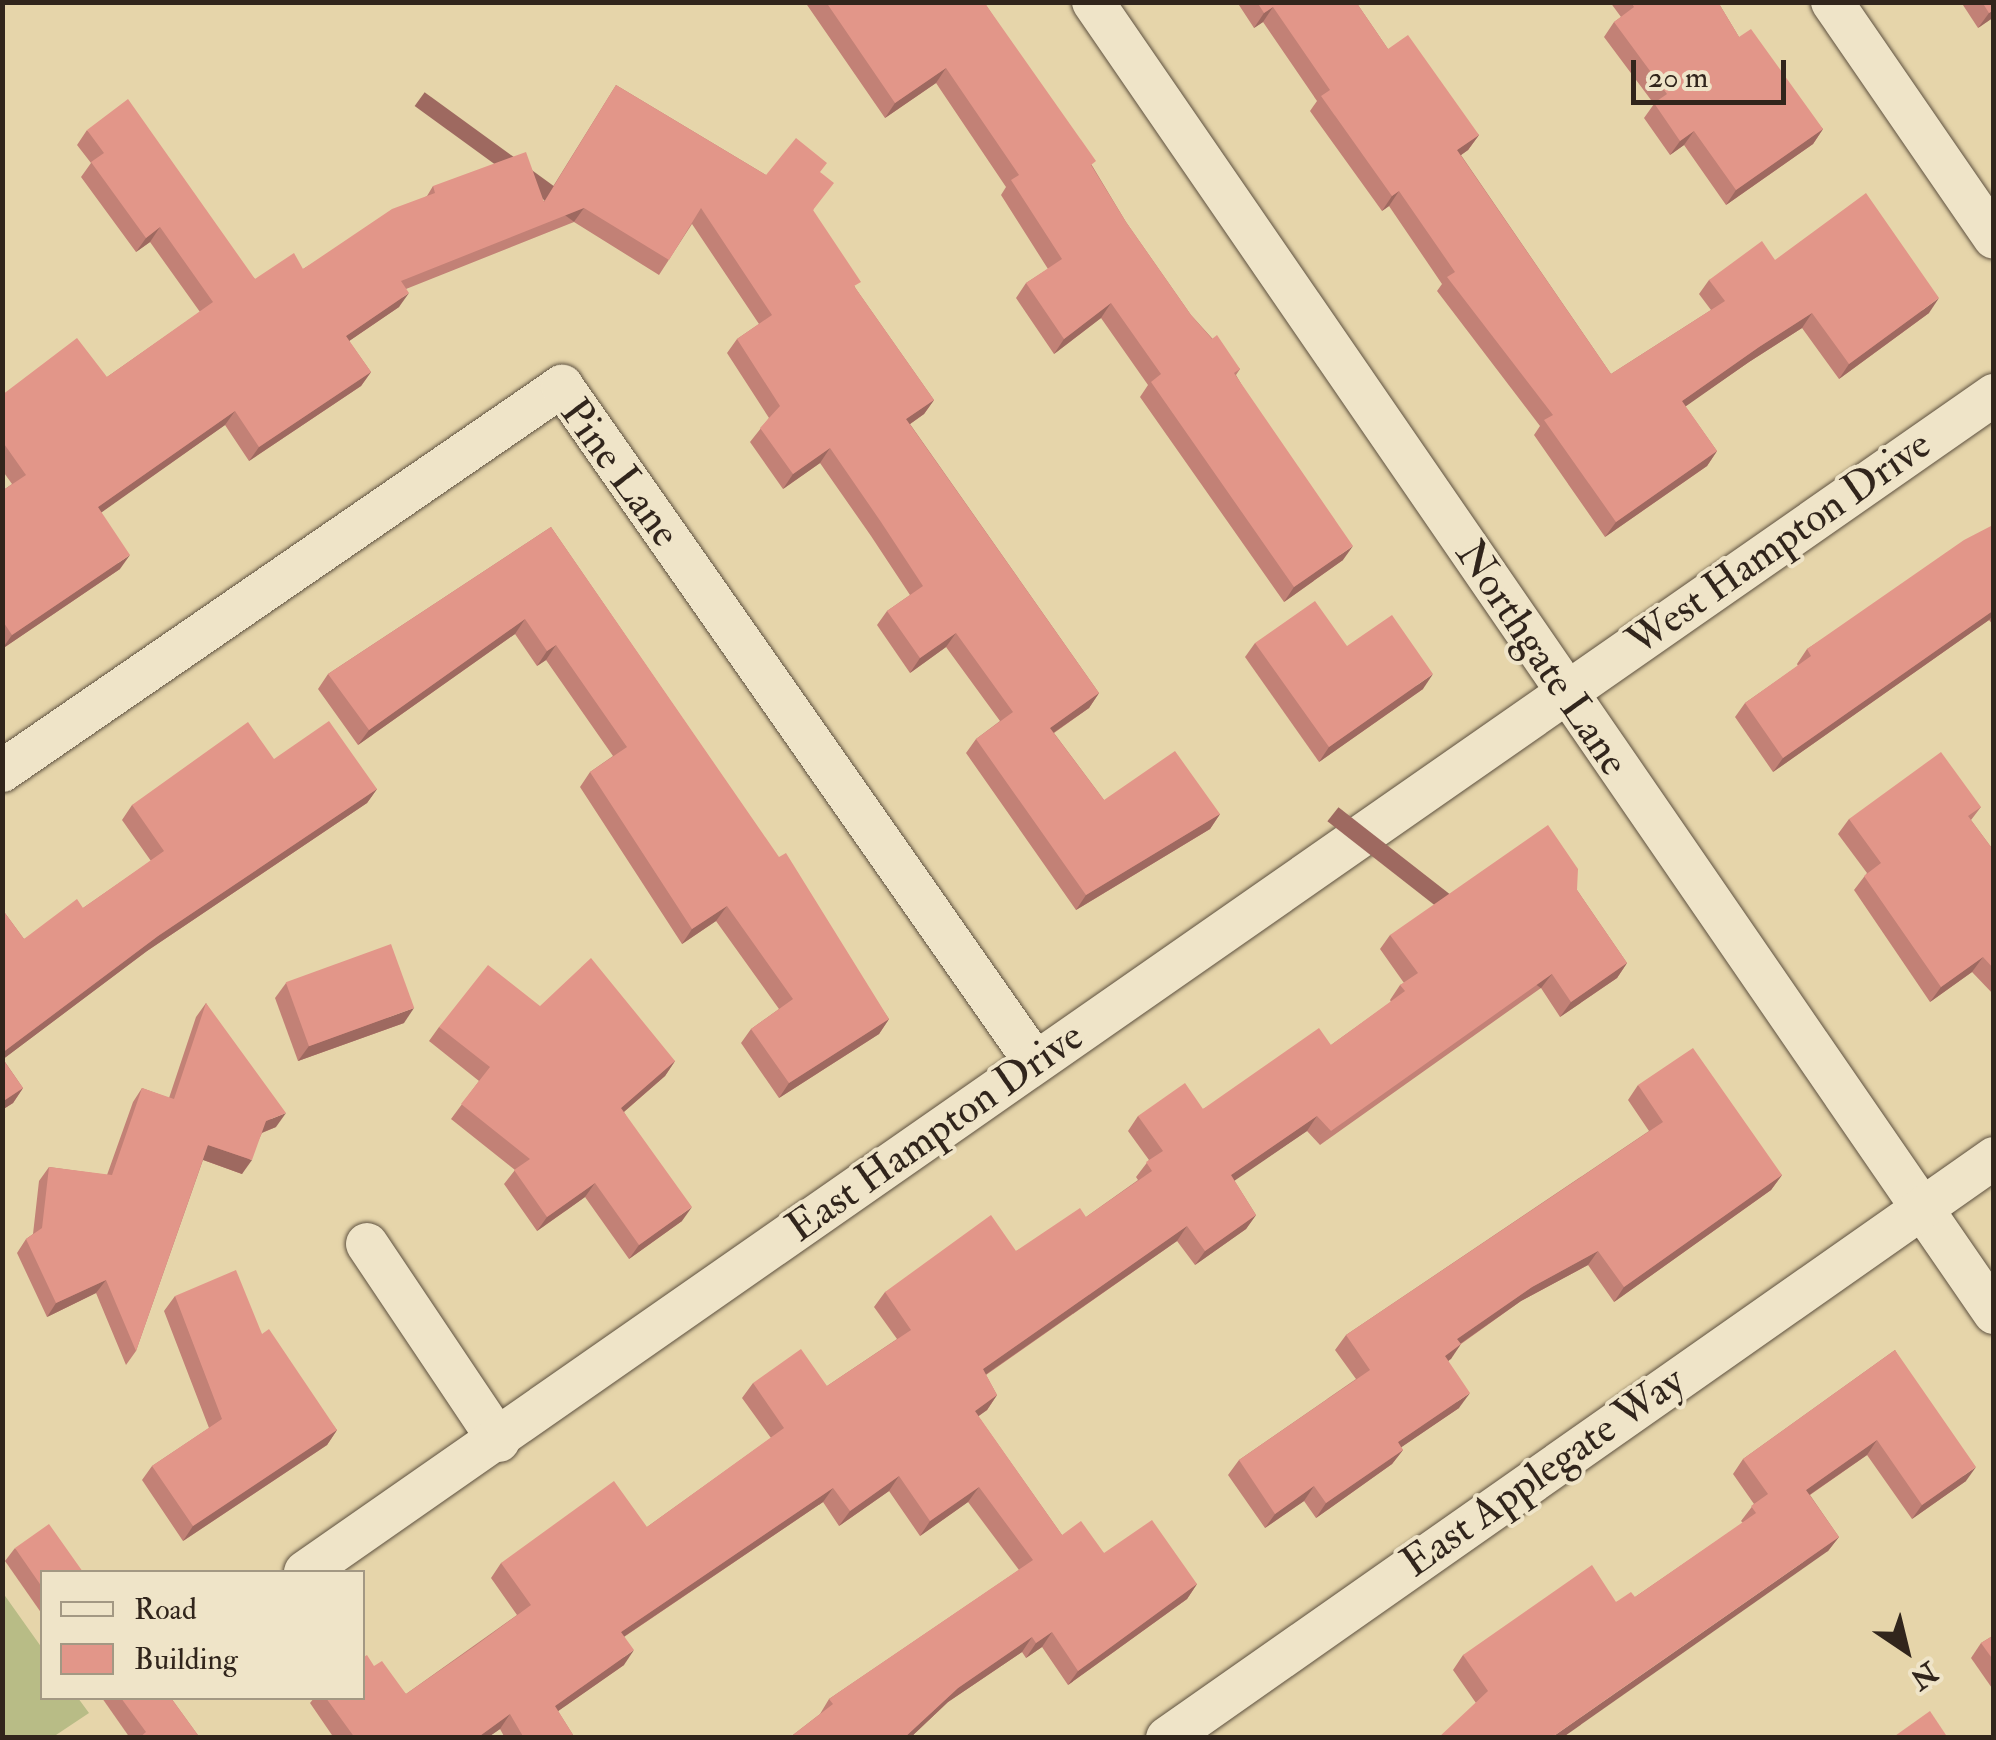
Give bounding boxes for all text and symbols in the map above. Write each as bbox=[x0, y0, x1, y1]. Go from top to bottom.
scale bar bbox=[1636, 40, 1791, 102]
text: 20 m bbox=[1648, 59, 1708, 96]
street label: Pine Lane bbox=[549, 389, 691, 557]
street label: West Hampton Drive bbox=[1617, 419, 1941, 667]
street label: Northgate Lane bbox=[1445, 531, 1639, 785]
street label: East Hampton Drive bbox=[777, 1011, 1093, 1253]
street label: East Applegate Way bbox=[1392, 1356, 1694, 1588]
legend bbox=[40, 1570, 365, 1700]
text: Road bbox=[134, 1591, 197, 1628]
north arrow bbox=[1856, 1600, 1956, 1700]
text: Building bbox=[134, 1641, 238, 1678]
text: N bbox=[1903, 1653, 1944, 1697]

